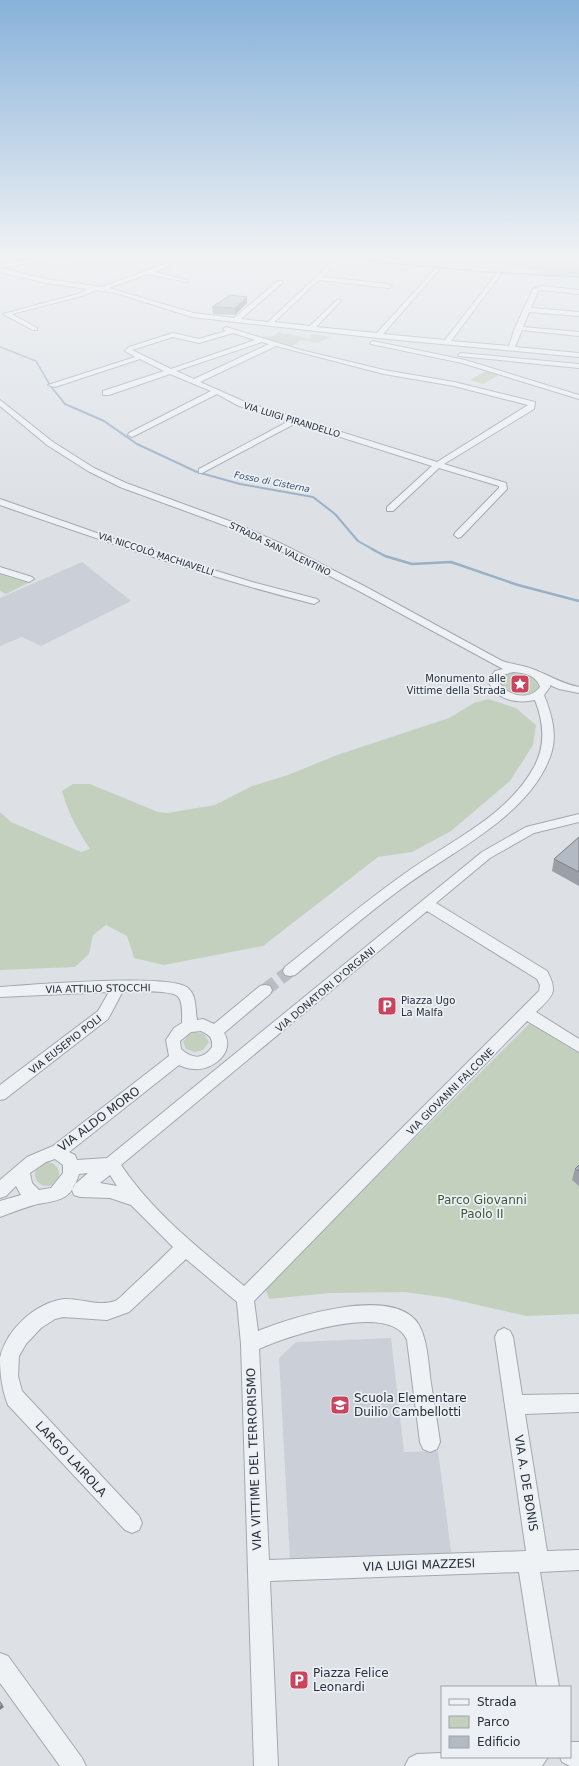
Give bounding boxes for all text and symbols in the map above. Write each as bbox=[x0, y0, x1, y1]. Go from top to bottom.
street label: VIA LUIGI PIRANDELLO bbox=[243, 401, 341, 439]
water label: Fosso di Cisterna bbox=[233, 470, 311, 494]
street label: STRADA SAN VALENTINO bbox=[228, 520, 332, 578]
street label: VIA NICCOLÒ MACHIAVELLI bbox=[97, 530, 215, 577]
place label: Monumento alle Vittime della Strada bbox=[407, 673, 506, 696]
place icon: Monumento alle Vittime della Strada bbox=[509, 673, 531, 695]
street label: VIA DONATORI D'ORGANI bbox=[273, 945, 377, 1034]
street label: VIA ATTILIO STOCCHI bbox=[45, 982, 151, 995]
parking icon: Piazza Ugo La Malfa bbox=[376, 995, 398, 1017]
place label: Piazza Ugo La Malfa bbox=[401, 995, 455, 1018]
street label: VIA EUSEPIO POLI bbox=[27, 1013, 104, 1076]
street label: VIA GIOVANNI FALCONE bbox=[405, 1046, 496, 1137]
street label: VIA ALDO MORO bbox=[55, 1084, 143, 1154]
park label: Parco Giovanni Paolo II bbox=[437, 1193, 527, 1221]
street label: VIA VITTIME DEL TERRORISMO bbox=[244, 1367, 264, 1551]
place label: Scuola Elementare Duilio Cambellotti bbox=[354, 1391, 467, 1419]
school or university icon: Scuola Elementare Duilio Cambellotti bbox=[329, 1394, 351, 1416]
street label: LARGO LAIROLA bbox=[33, 1418, 110, 1500]
street label: VIA A. DE BONIS bbox=[511, 1434, 541, 1532]
street label: VIA LUIGI MAZZESI bbox=[363, 1556, 475, 1574]
place label: Piazza Felice Leonardi bbox=[313, 1666, 389, 1694]
parking icon: Piazza Felice Leonardi bbox=[288, 1669, 310, 1691]
legend bbox=[441, 1686, 571, 1758]
text: Strada bbox=[477, 1695, 517, 1709]
text: Parco bbox=[477, 1715, 510, 1729]
text: Edificio bbox=[477, 1735, 520, 1749]

